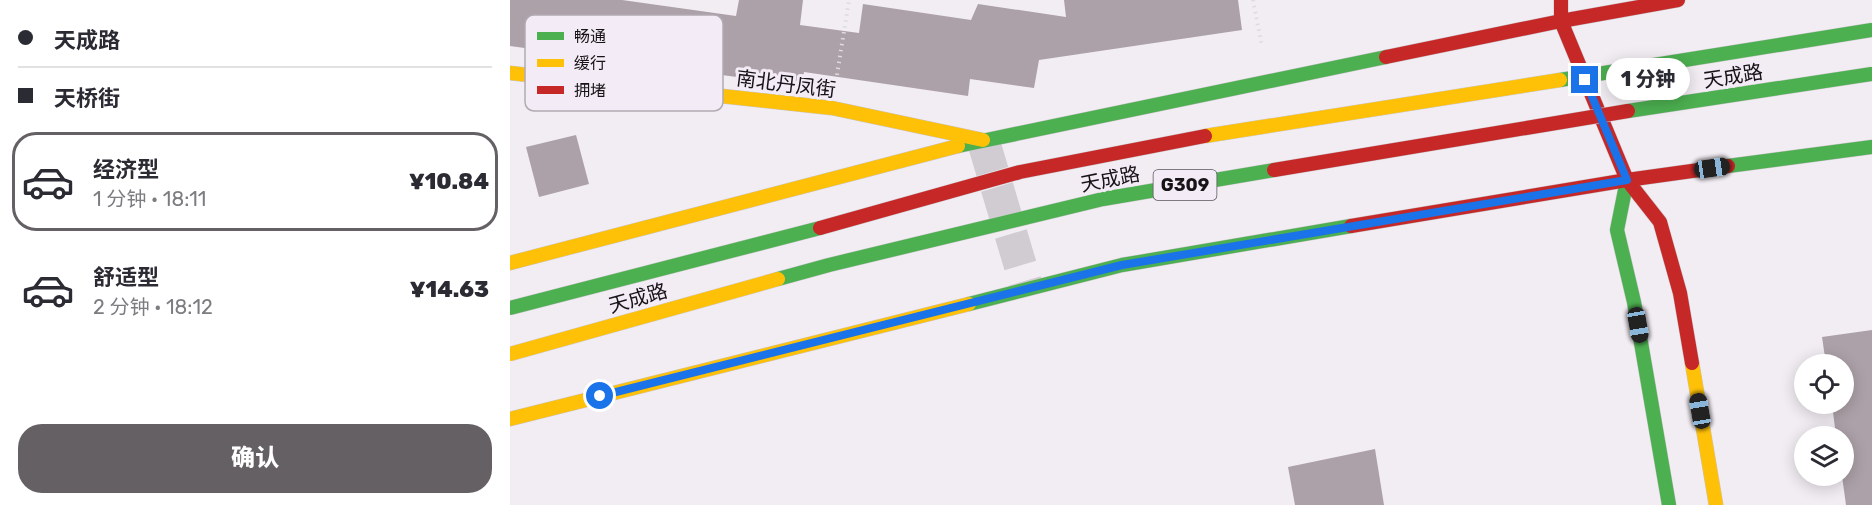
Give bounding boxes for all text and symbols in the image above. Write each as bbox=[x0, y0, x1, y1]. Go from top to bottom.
legend bbox=[525, 15, 723, 111]
text: 天成路 bbox=[54, 27, 120, 54]
text: 畅通 bbox=[574, 27, 606, 46]
text: 缓行 bbox=[574, 54, 606, 73]
callout: 1 分钟 bbox=[1606, 59, 1690, 101]
street label: 天成路 bbox=[1701, 59, 1765, 93]
street label: 南北丹凤街 bbox=[735, 66, 837, 102]
route end bbox=[1571, 66, 1598, 93]
text: 1 分钟 bbox=[1621, 67, 1675, 91]
text: 拥堵 bbox=[574, 81, 606, 100]
text: 天桥街 bbox=[54, 85, 120, 112]
icon: car bbox=[21, 155, 75, 209]
text: 经济型 bbox=[93, 156, 159, 183]
car bbox=[1693, 157, 1731, 179]
street label: 天成路 bbox=[1078, 161, 1142, 197]
text: ¥10.84 bbox=[409, 168, 489, 195]
road number: G309 bbox=[1154, 170, 1216, 200]
text: 1 分钟 · 18:11 bbox=[93, 187, 206, 211]
icon: car bbox=[21, 263, 75, 317]
text: 舒适型 bbox=[93, 264, 159, 291]
text: ¥14.63 bbox=[410, 276, 489, 303]
street label: 天成路 bbox=[606, 278, 670, 318]
text: 2 分钟 · 18:12 bbox=[93, 295, 213, 319]
car bbox=[1626, 306, 1650, 344]
map controls bbox=[1794, 354, 1854, 486]
button: locate bbox=[1794, 354, 1854, 414]
route start bbox=[586, 382, 613, 409]
car bbox=[1688, 392, 1712, 430]
button: 确认 bbox=[18, 424, 492, 493]
button: layers bbox=[1794, 426, 1854, 486]

